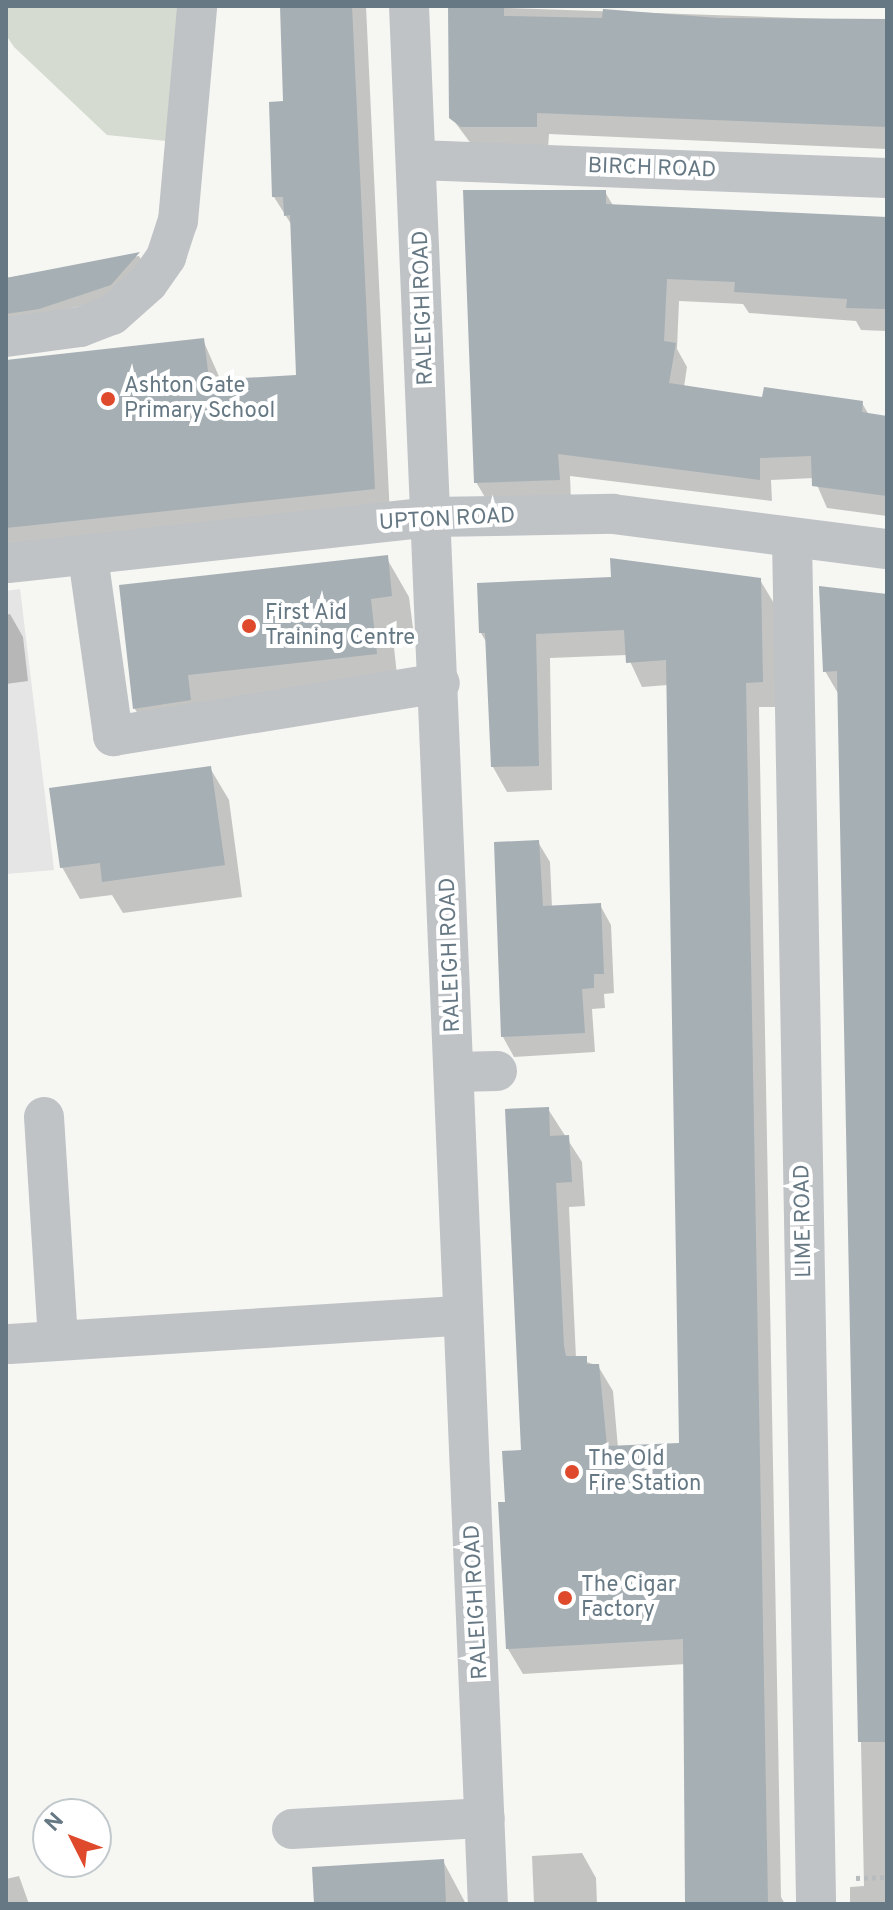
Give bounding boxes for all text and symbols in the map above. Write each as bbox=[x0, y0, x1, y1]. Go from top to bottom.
street label: BIRCH ROAD bbox=[587, 154, 717, 184]
street label: RALEIGH ROAD bbox=[408, 230, 440, 386]
place label: Ashton Gate Primary School bbox=[124, 373, 275, 424]
marker: Ashton Gate Primary School bbox=[99, 390, 117, 408]
street label: UPTON ROAD bbox=[378, 503, 516, 537]
place label: First Aid Training Centre bbox=[265, 600, 415, 652]
marker: First Aid Training Centre bbox=[240, 617, 258, 635]
street label: RALEIGH ROAD bbox=[435, 877, 467, 1033]
street label: LIME ROAD bbox=[790, 1164, 818, 1278]
place label: The Old Fire Station bbox=[588, 1446, 701, 1498]
marker: The Old Fire Station bbox=[563, 1463, 581, 1481]
street label: RALEIGH ROAD bbox=[460, 1524, 494, 1680]
place label: The Cigar Factory bbox=[581, 1572, 676, 1624]
marker: The Cigar Factory bbox=[556, 1589, 574, 1607]
north arrow bbox=[32, 1798, 112, 1878]
text: N bbox=[40, 1808, 71, 1838]

